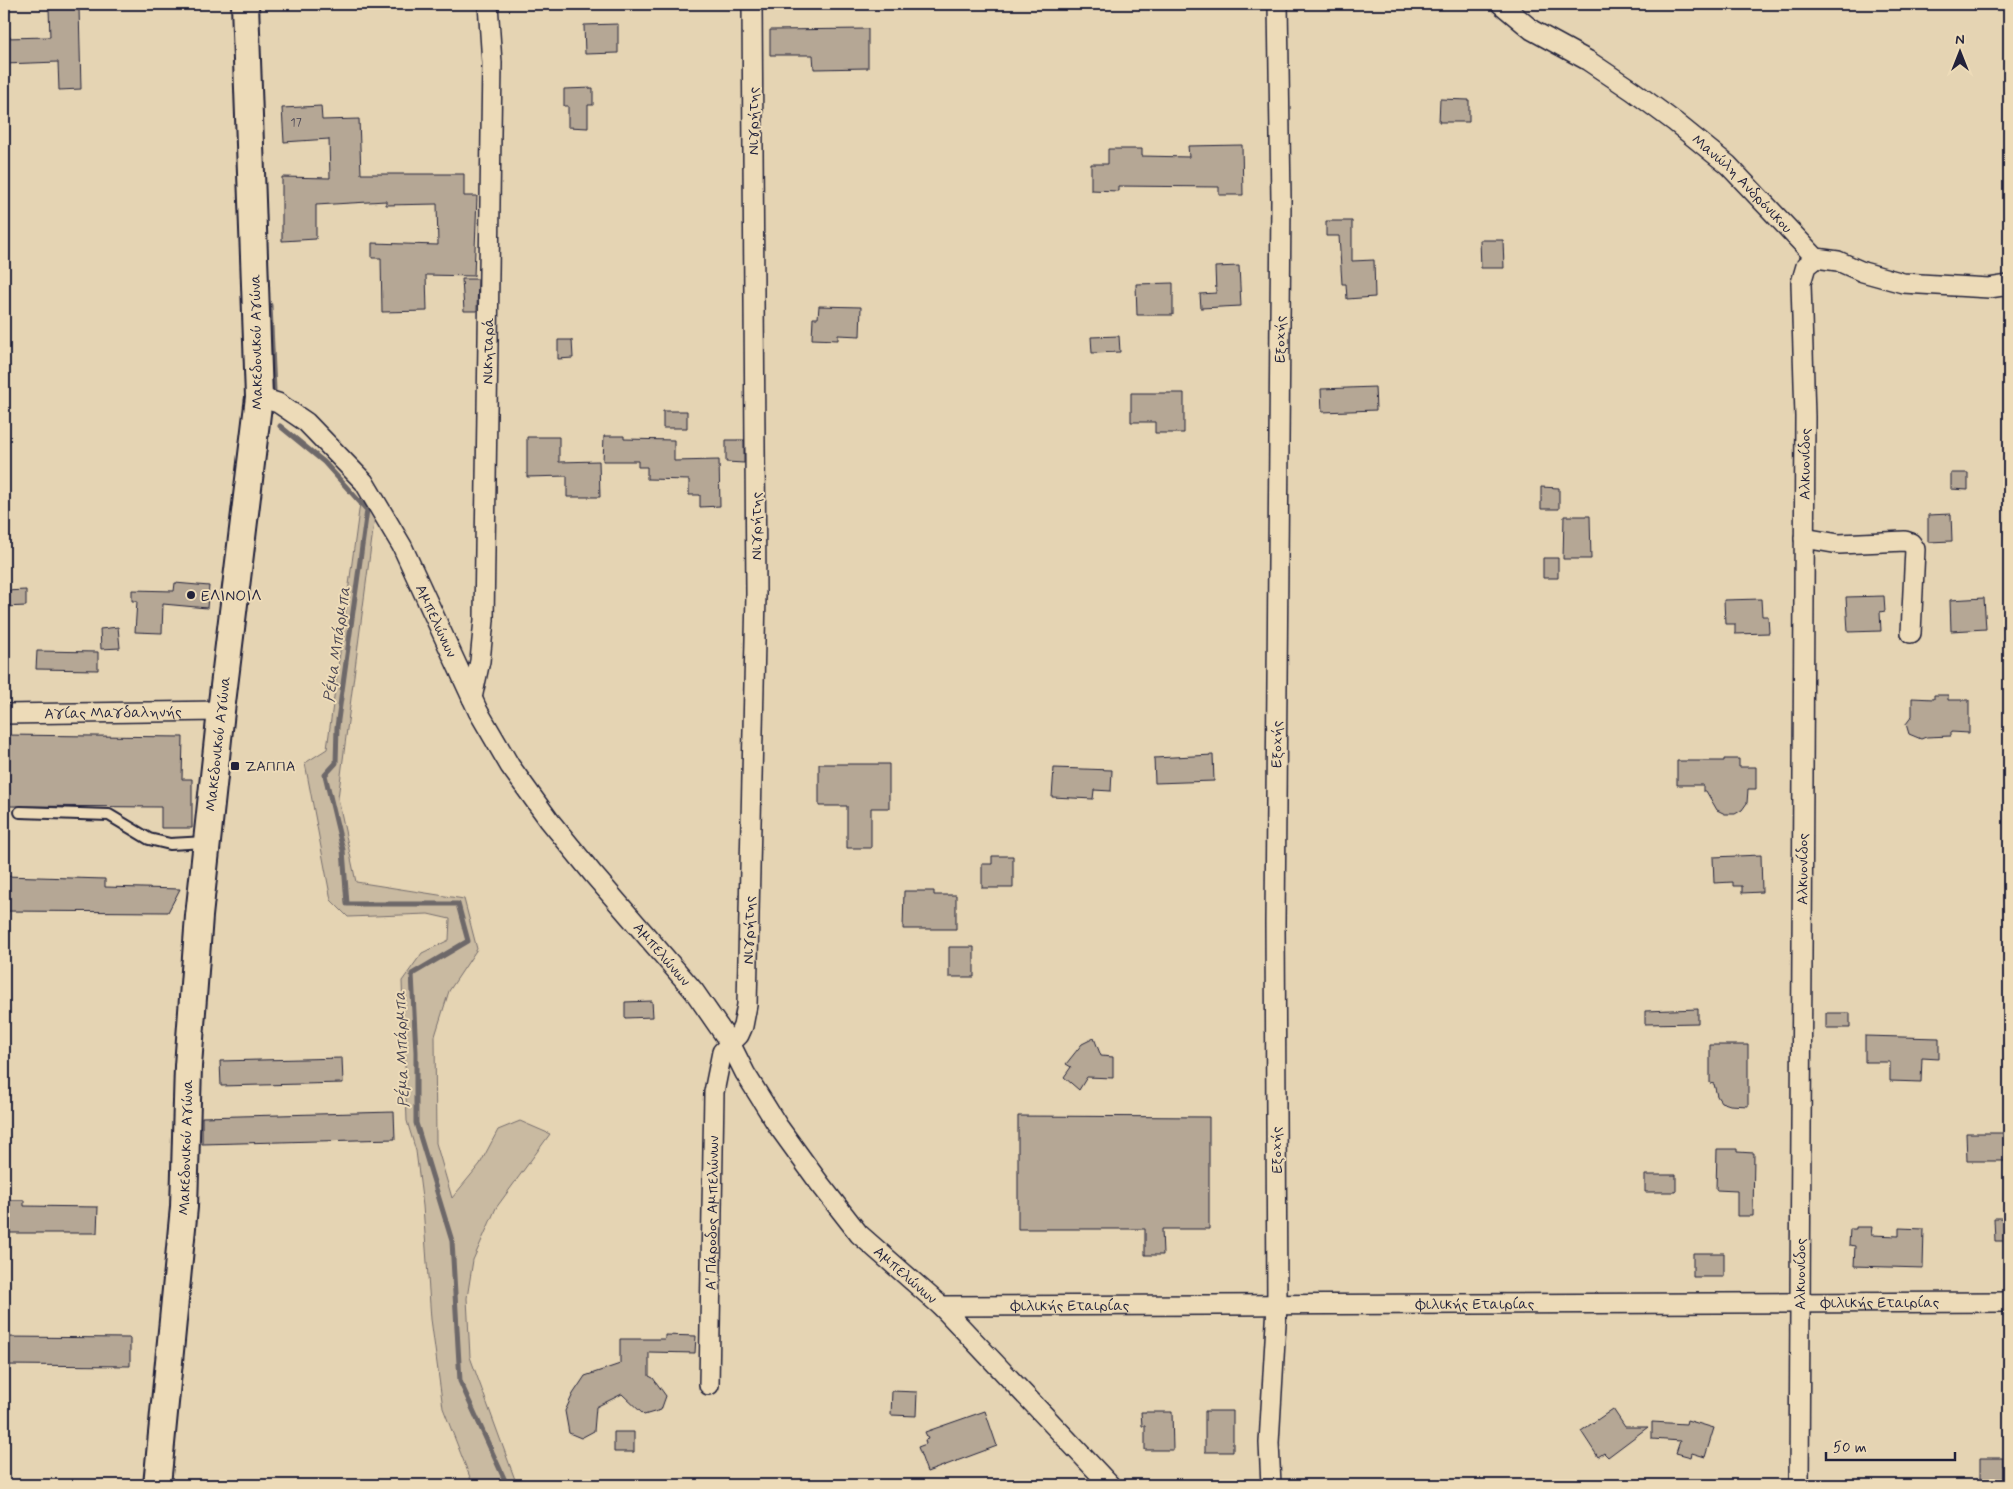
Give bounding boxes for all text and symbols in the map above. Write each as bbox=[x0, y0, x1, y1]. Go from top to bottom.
north arrow bbox=[1936, 28, 1986, 78]
text: N bbox=[1955, 31, 1965, 49]
street label: Νιγρήτης bbox=[744, 86, 764, 155]
house number: 17 bbox=[290, 115, 302, 131]
street label: Μανώλη Ανδρόνικου bbox=[1687, 130, 1797, 238]
street label: Μακεδονικού Αγώνα bbox=[246, 273, 268, 410]
street label: Εξοχής bbox=[1271, 315, 1291, 363]
street label: Νικηταρά bbox=[478, 317, 499, 385]
street label: Αλκυονίδος bbox=[1796, 428, 1816, 500]
street label: Νιγρήτης bbox=[747, 491, 767, 560]
street label: Αμπελώνων bbox=[410, 581, 461, 661]
water label: Ρέμα Μπάρμπα bbox=[319, 585, 356, 703]
place label: ΕΛΙΝΟΙΛ bbox=[201, 586, 261, 606]
marker: ΕΛΙΝΟΙΛ bbox=[185, 589, 197, 601]
street label: Μακεδονικού Αγώνα bbox=[201, 675, 236, 813]
street label: Αγίας Μαγδαληνής bbox=[44, 703, 182, 724]
street label: Εξοχής bbox=[1267, 720, 1288, 768]
place label: ΖΑΠΠΑ bbox=[245, 757, 296, 777]
marker: ΖΑΠΠΑ bbox=[229, 760, 241, 772]
street label: Αλκυονίδος bbox=[1793, 833, 1814, 905]
street label: Νιγρήτης bbox=[739, 895, 760, 965]
street label: Αμπελώνων bbox=[628, 919, 695, 991]
water label: Ρέμα Μπάρμπα bbox=[390, 990, 415, 1108]
street label: Μακεδονικού Αγώνα bbox=[174, 1079, 199, 1216]
street label: Εξοχής bbox=[1267, 1126, 1287, 1174]
street label: Α' Πάροδος Αμπελώνων bbox=[702, 1135, 724, 1291]
street label: Αλκυονίδος bbox=[1791, 1238, 1811, 1310]
street label: Αμπελώνων bbox=[869, 1242, 941, 1309]
street label: Φιλικής Εταιρίας bbox=[1820, 1293, 1940, 1314]
street label: Φιλικής Εταιρίας bbox=[1415, 1295, 1535, 1315]
street label: Φιλικής Εταιρίας bbox=[1010, 1296, 1130, 1317]
scale bar bbox=[1826, 1429, 1954, 1461]
text: 50 m bbox=[1833, 1438, 1867, 1458]

